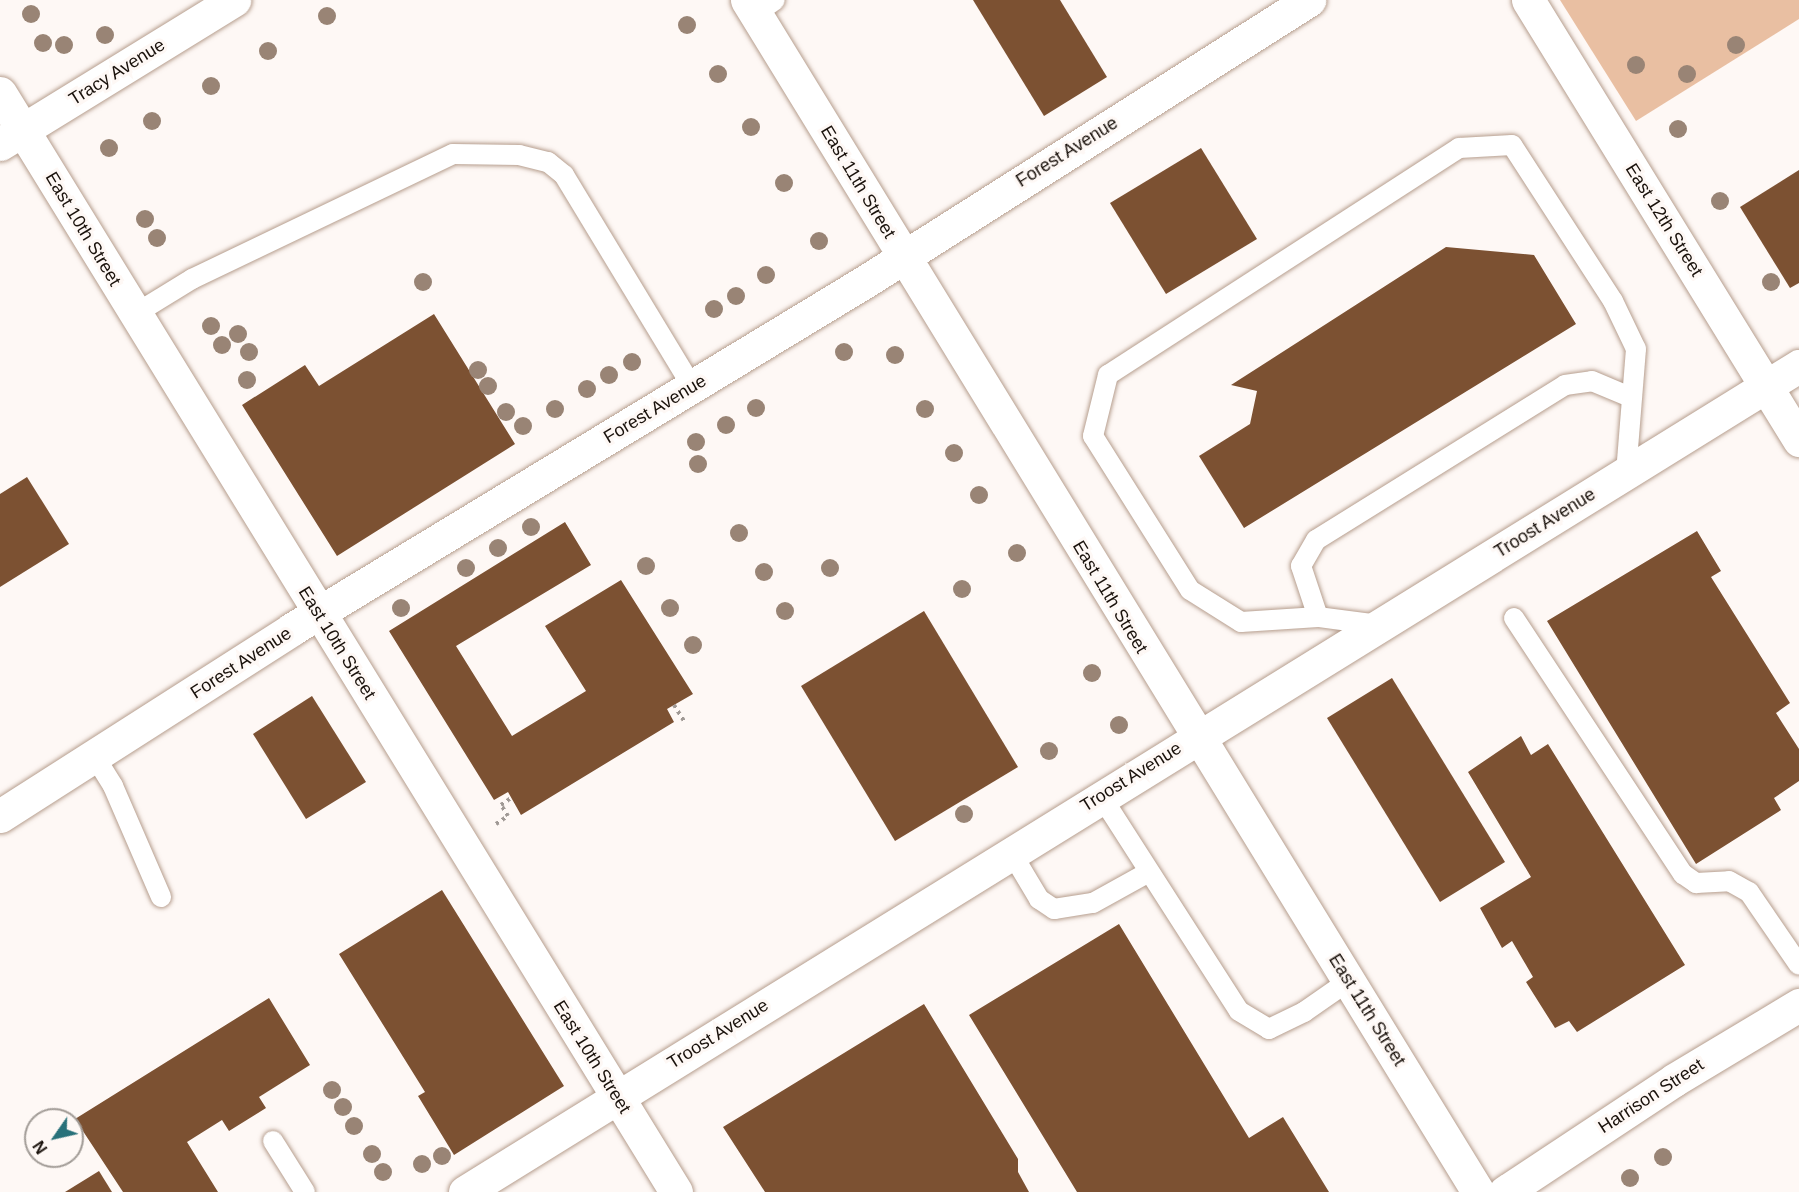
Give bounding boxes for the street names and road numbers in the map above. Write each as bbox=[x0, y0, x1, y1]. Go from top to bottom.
street label: Tracy Avenue bbox=[65, 34, 169, 110]
street label: Forest Avenue bbox=[1012, 112, 1122, 192]
street label: East 11th Street bbox=[816, 122, 900, 242]
street label: East 12th Street bbox=[1621, 160, 1707, 280]
street label: East 10th Street bbox=[41, 168, 125, 290]
street label: Forest Avenue bbox=[599, 370, 711, 448]
street label: Troost Avenue bbox=[1490, 483, 1600, 563]
street label: East 11th Street bbox=[1068, 537, 1152, 657]
street label: East 10th Street bbox=[294, 583, 380, 703]
street label: Forest Avenue bbox=[186, 622, 296, 704]
street label: Troost Avenue bbox=[1076, 737, 1186, 817]
street label: East 11th Street bbox=[1324, 950, 1410, 1070]
street label: Troost Avenue bbox=[663, 994, 773, 1074]
street label: East 10th Street bbox=[549, 997, 635, 1117]
street label: Harrison Street bbox=[1594, 1054, 1708, 1138]

